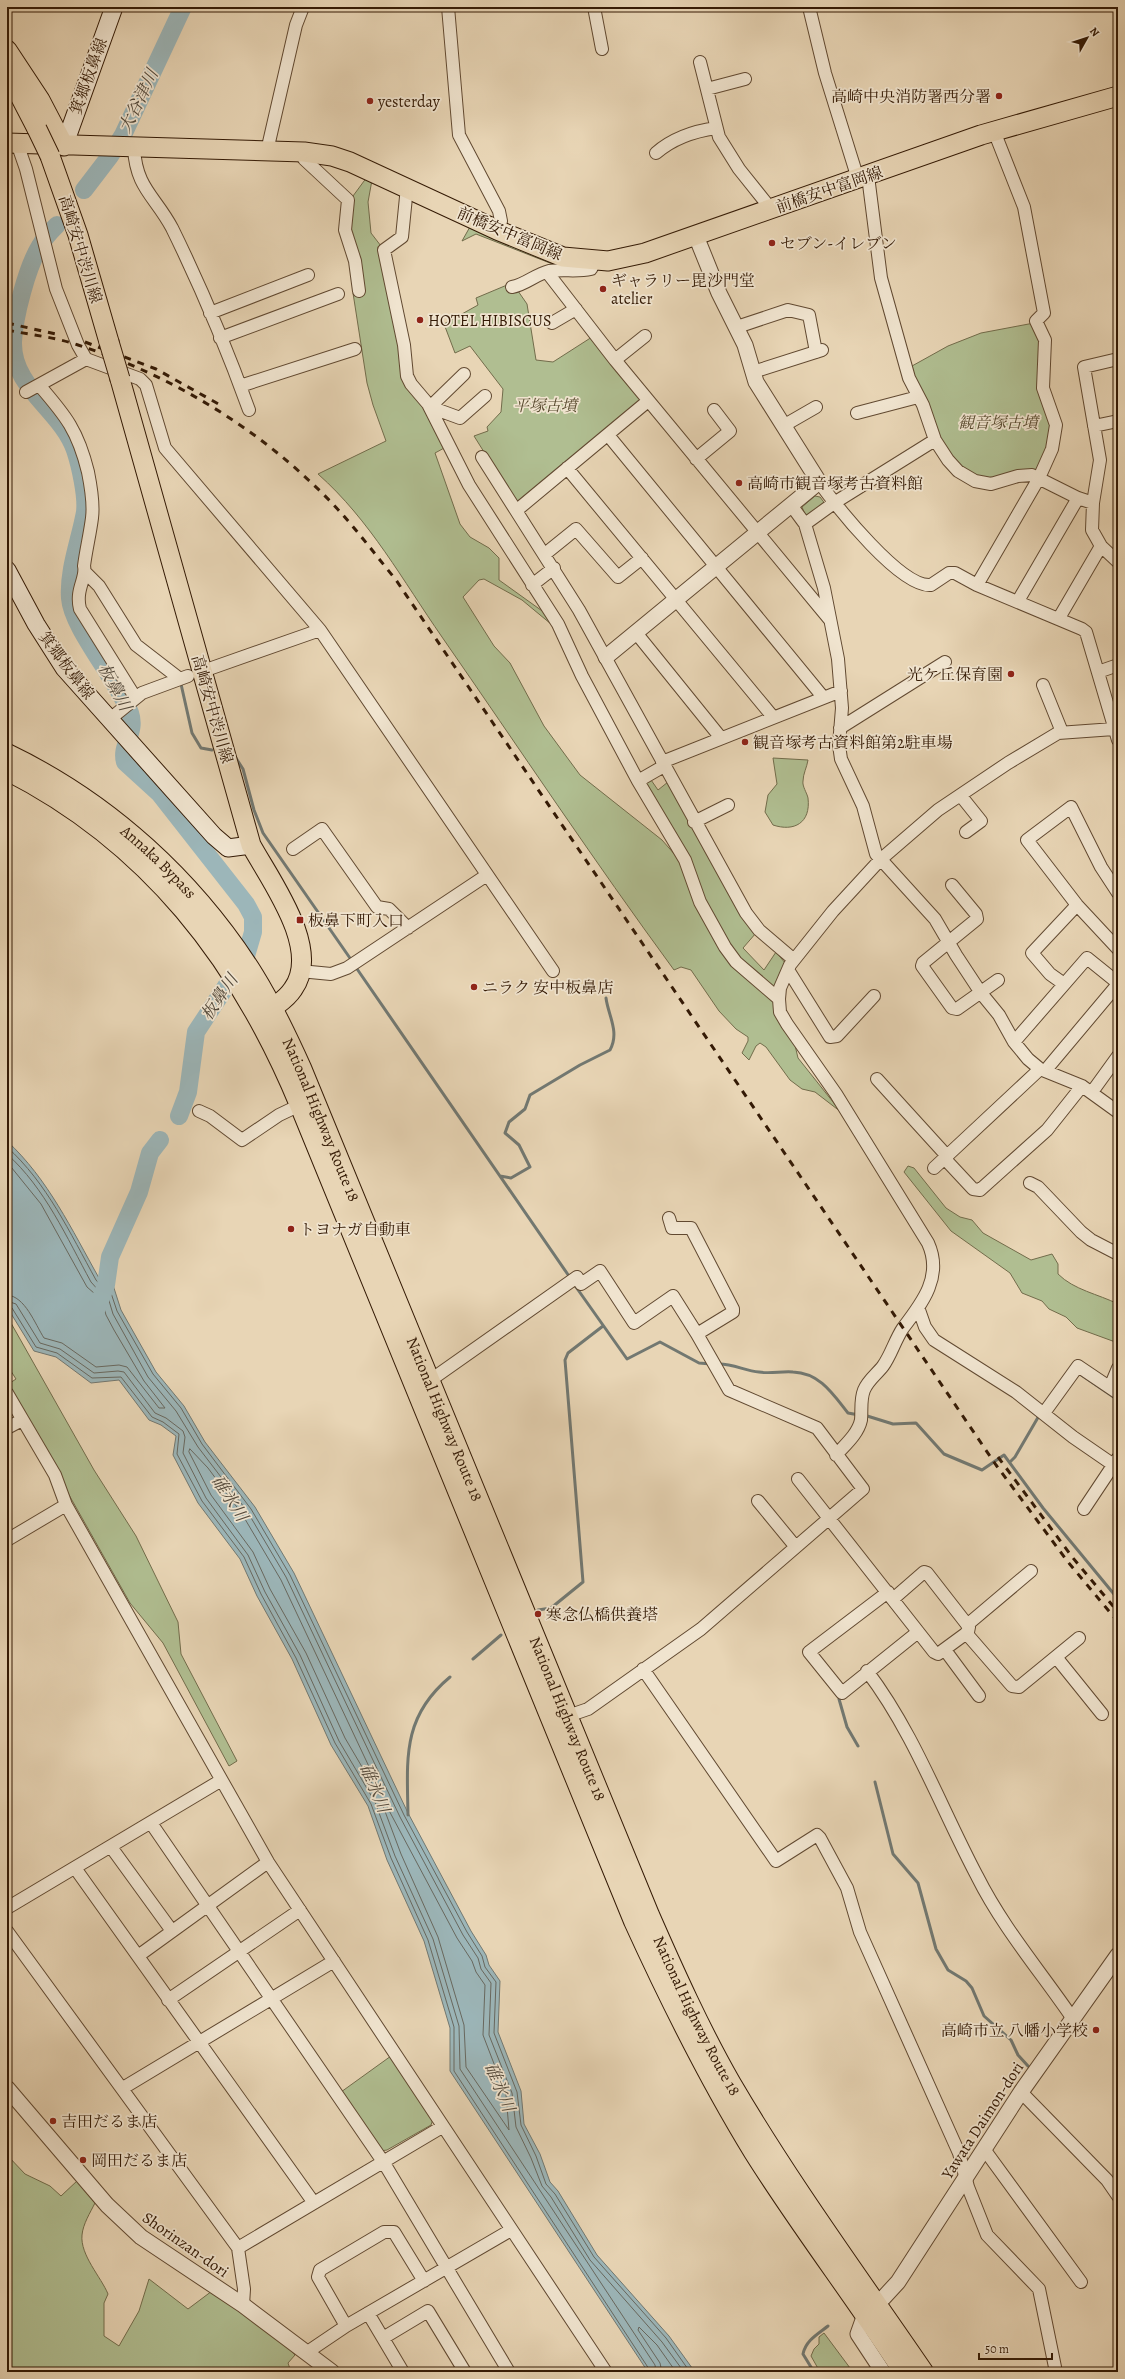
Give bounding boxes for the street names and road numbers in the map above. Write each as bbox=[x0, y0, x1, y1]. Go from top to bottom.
street label: 箕郷板鼻線 bbox=[65, 35, 113, 118]
street label: 前橋安中富岡線 bbox=[773, 161, 886, 219]
street label: 高崎安中渋川線 bbox=[53, 193, 107, 306]
street label: 前橋安中富岡線 bbox=[454, 202, 565, 266]
street label: 箕郷板鼻線 bbox=[33, 627, 99, 704]
street label: 高崎安中渋川線 bbox=[186, 652, 238, 766]
street label: Annaka Bypass bbox=[115, 820, 201, 904]
street label: National Highway Route 18 bbox=[277, 1034, 365, 1205]
street label: National Highway Route 18 bbox=[401, 1334, 488, 1505]
street label: National Highway Route 18 bbox=[524, 1633, 611, 1804]
street label: National Highway Route 18 bbox=[648, 1933, 745, 2100]
street label: Yawata Daimon-dori bbox=[936, 2058, 1029, 2184]
street label: Shorinzan-dori bbox=[138, 2207, 233, 2283]

